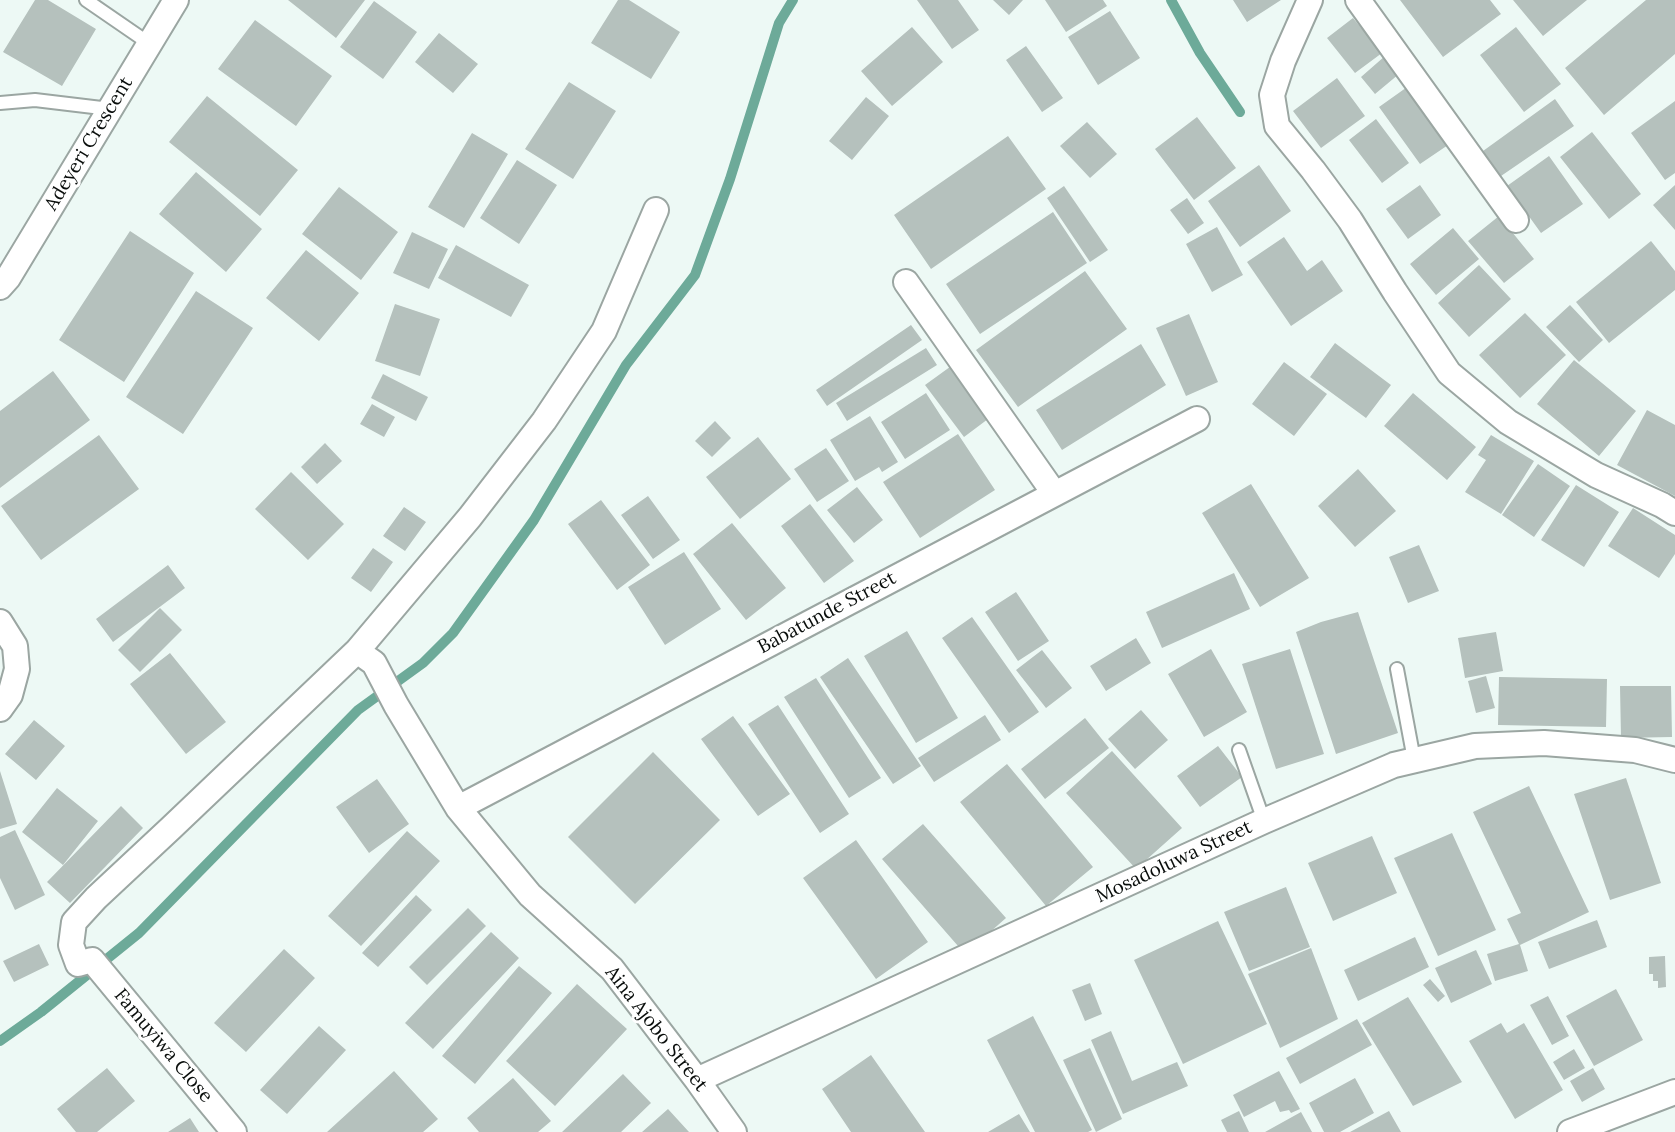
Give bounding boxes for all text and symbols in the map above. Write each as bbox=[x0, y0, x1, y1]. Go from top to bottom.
street label: Adeyeri Crescent bbox=[40, 73, 138, 215]
street label: Babatunde Street bbox=[754, 567, 900, 659]
street label: Mosadoluwa Street bbox=[1092, 816, 1256, 908]
street label: Aina Ajobo Street bbox=[600, 962, 712, 1096]
street label: Famuyiwa Close bbox=[109, 984, 217, 1108]

